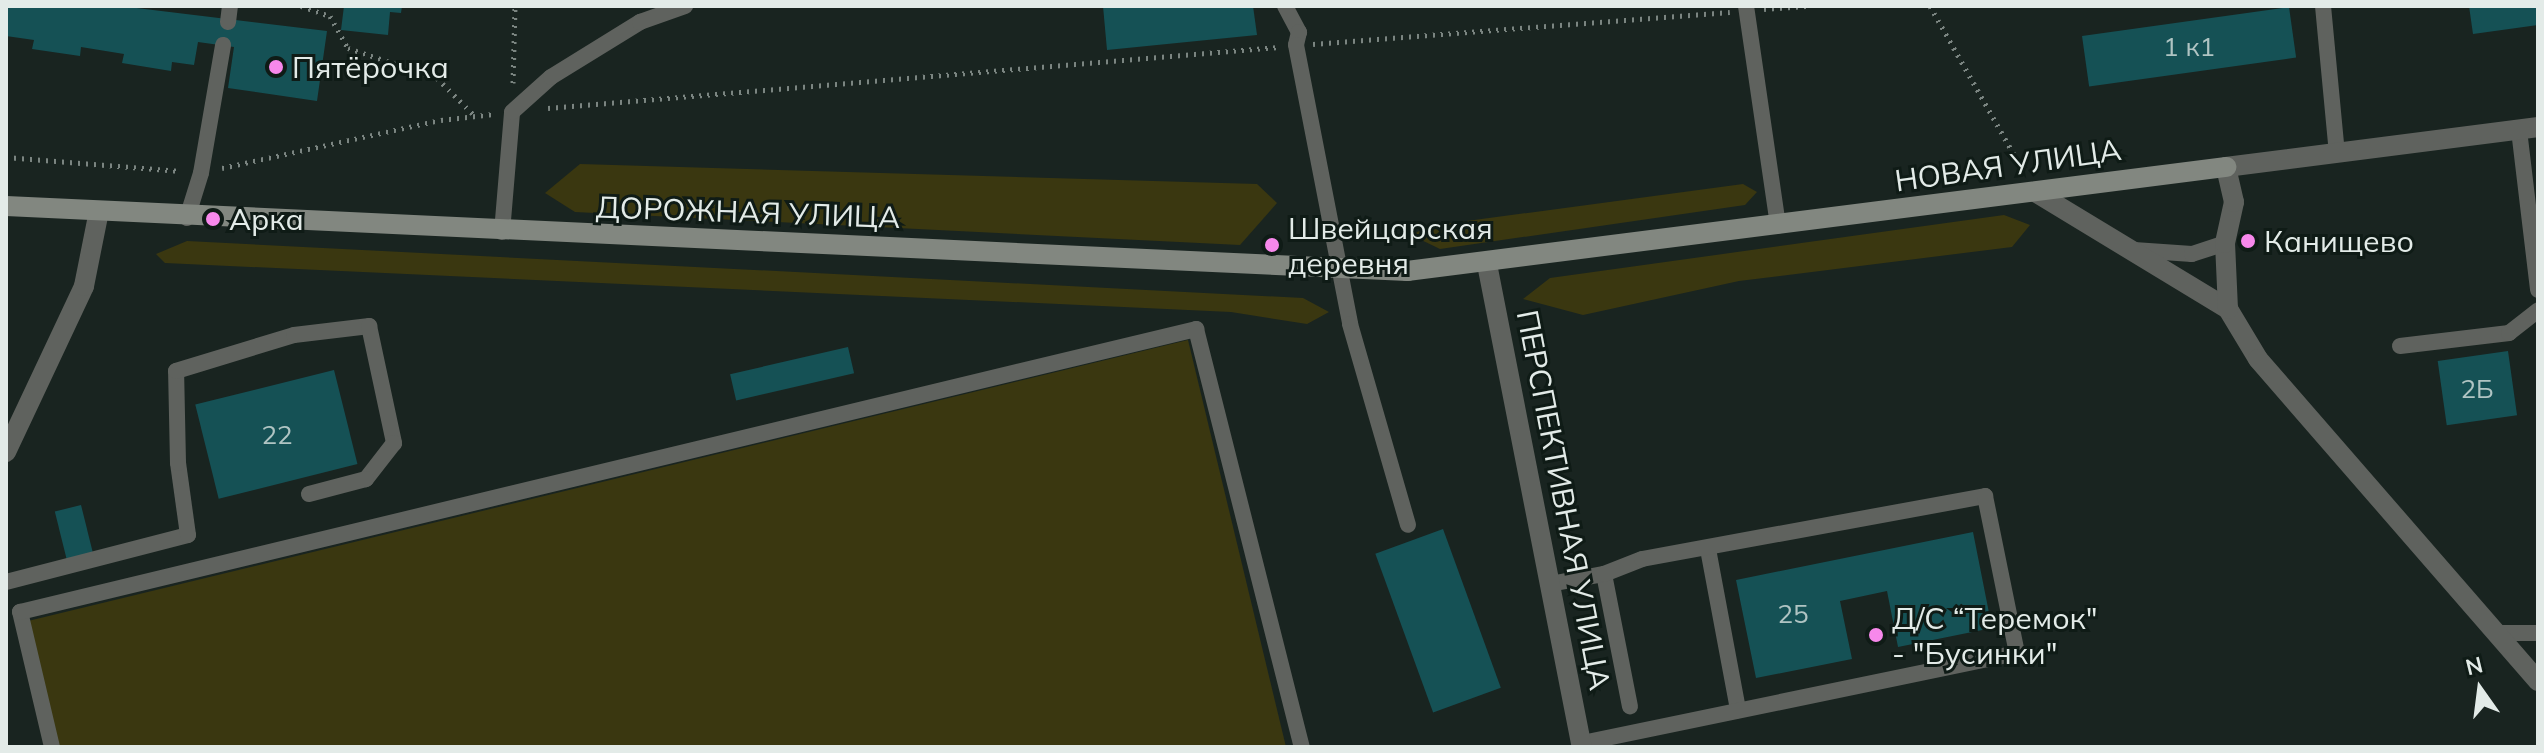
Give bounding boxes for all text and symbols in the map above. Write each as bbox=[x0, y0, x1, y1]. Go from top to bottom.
house number: 1 к1 bbox=[2163, 31, 2215, 63]
place label: Пятёрочка bbox=[292, 49, 449, 85]
marker: Пятёрочка bbox=[267, 58, 285, 76]
street label: НОВАЯ УЛИЦА bbox=[1893, 131, 2123, 199]
street label: ДОРОЖНАЯ УЛИЦА bbox=[595, 189, 901, 235]
place label: Арка bbox=[229, 201, 304, 237]
marker: Арка bbox=[204, 210, 222, 228]
place label: Швейцарская деревня bbox=[1288, 210, 1493, 280]
place label: Канищево bbox=[2264, 223, 2414, 259]
marker: Канищево bbox=[2239, 232, 2257, 250]
marker: Швейцарская деревня bbox=[1263, 236, 1281, 254]
street label: ПЕРСПЕКТИВНАЯ УЛИЦА bbox=[1509, 307, 1619, 693]
house number: 2Б bbox=[2460, 373, 2494, 405]
house number: 22 bbox=[261, 419, 293, 451]
house number: 25 bbox=[1777, 598, 1809, 630]
place label: Д/С “Теремок" - "Бусинки" bbox=[1892, 600, 2097, 670]
marker: Д/С “Теремок" - "Бусинки" bbox=[1867, 626, 1885, 644]
north arrow bbox=[2440, 649, 2520, 729]
text: N bbox=[2463, 650, 2486, 681]

